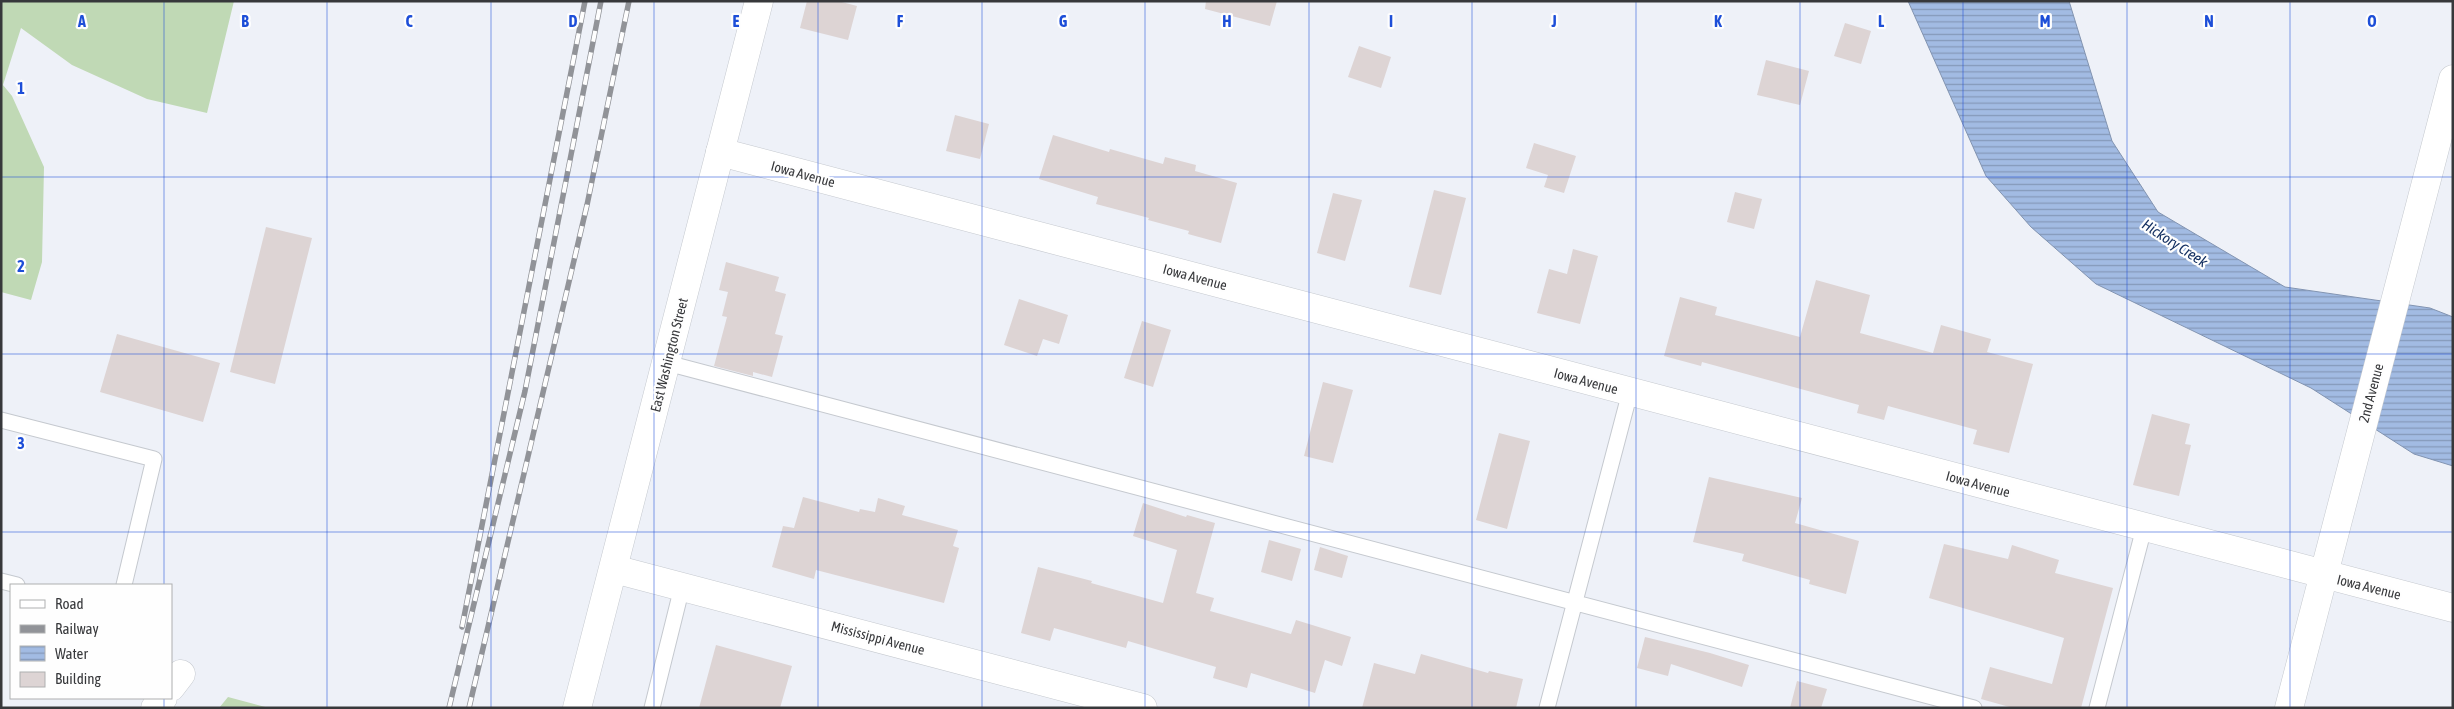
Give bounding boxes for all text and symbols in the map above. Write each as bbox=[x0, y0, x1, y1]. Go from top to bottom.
text: A bbox=[77, 12, 86, 30]
text: B bbox=[241, 12, 249, 30]
text: C bbox=[405, 12, 413, 30]
text: D bbox=[569, 12, 578, 30]
text: E bbox=[733, 12, 740, 30]
text: F bbox=[897, 12, 904, 30]
text: G bbox=[1059, 12, 1068, 30]
text: H bbox=[1222, 12, 1232, 30]
text: I bbox=[1389, 12, 1393, 30]
text: J bbox=[1550, 12, 1557, 30]
text: K bbox=[1714, 12, 1722, 30]
text: L bbox=[1878, 12, 1885, 30]
text: M bbox=[2040, 12, 2050, 30]
text: N bbox=[2204, 12, 2214, 30]
text: O bbox=[2367, 12, 2377, 30]
text: 1 bbox=[17, 79, 25, 97]
street label: Iowa Avenue bbox=[769, 158, 837, 190]
water label: Hickory Creek bbox=[2139, 216, 2211, 271]
text: 2 bbox=[17, 257, 25, 275]
street label: Iowa Avenue bbox=[1161, 261, 1229, 293]
street label: East Washington Street bbox=[647, 296, 691, 414]
street label: 2nd Avenue bbox=[2355, 362, 2387, 424]
street label: Iowa Avenue bbox=[1552, 365, 1620, 397]
text: 3 bbox=[17, 434, 25, 452]
street label: Iowa Avenue bbox=[1944, 468, 2012, 500]
street label: Iowa Avenue bbox=[2335, 571, 2403, 603]
legend bbox=[10, 584, 172, 699]
text: Road bbox=[55, 595, 84, 612]
street label: Mississippi Avenue bbox=[830, 618, 926, 658]
text: Railway bbox=[55, 620, 99, 637]
text: Water bbox=[55, 645, 88, 662]
text: Building bbox=[55, 670, 101, 687]

